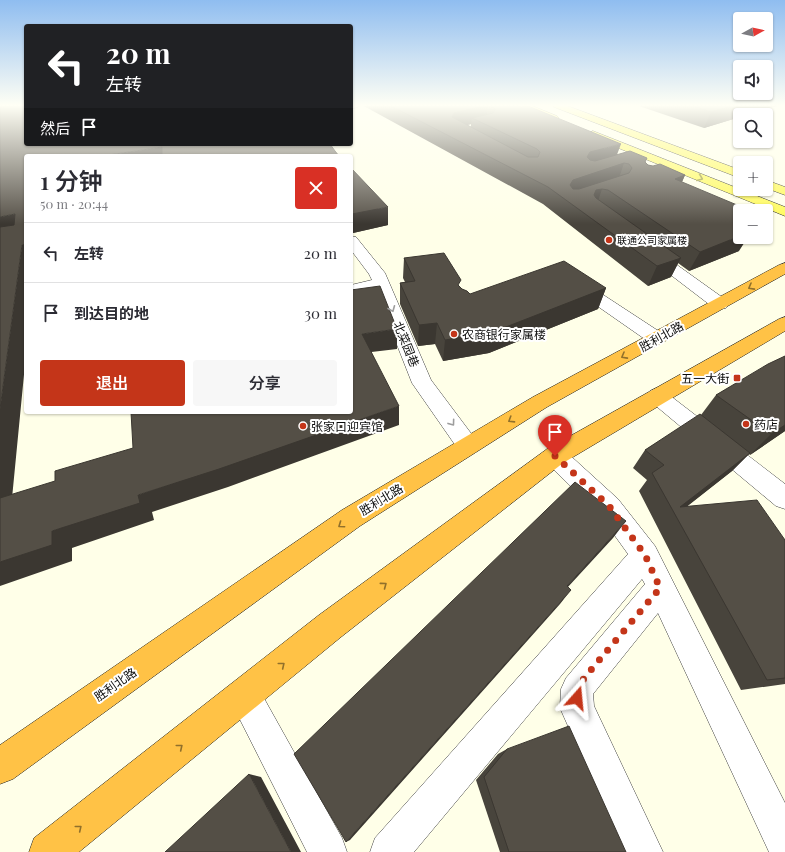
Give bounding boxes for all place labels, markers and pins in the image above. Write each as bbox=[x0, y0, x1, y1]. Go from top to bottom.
place label: 联通公司家属楼 bbox=[617, 233, 687, 247]
marker: 联通公司家属楼 bbox=[604, 235, 614, 245]
place label: 农商银行家属楼 bbox=[462, 326, 546, 342]
marker: 农商银行家属楼 bbox=[449, 329, 459, 339]
place label: 五一大街 bbox=[681, 370, 729, 386]
marker: 五一大街 bbox=[732, 373, 742, 383]
pin bbox=[538, 415, 572, 456]
place label: 药店 bbox=[754, 416, 778, 432]
place label: 张家口迎宾馆 bbox=[311, 418, 383, 434]
marker: 药店 bbox=[741, 419, 751, 429]
marker: 张家口迎宾馆 bbox=[298, 421, 308, 431]

